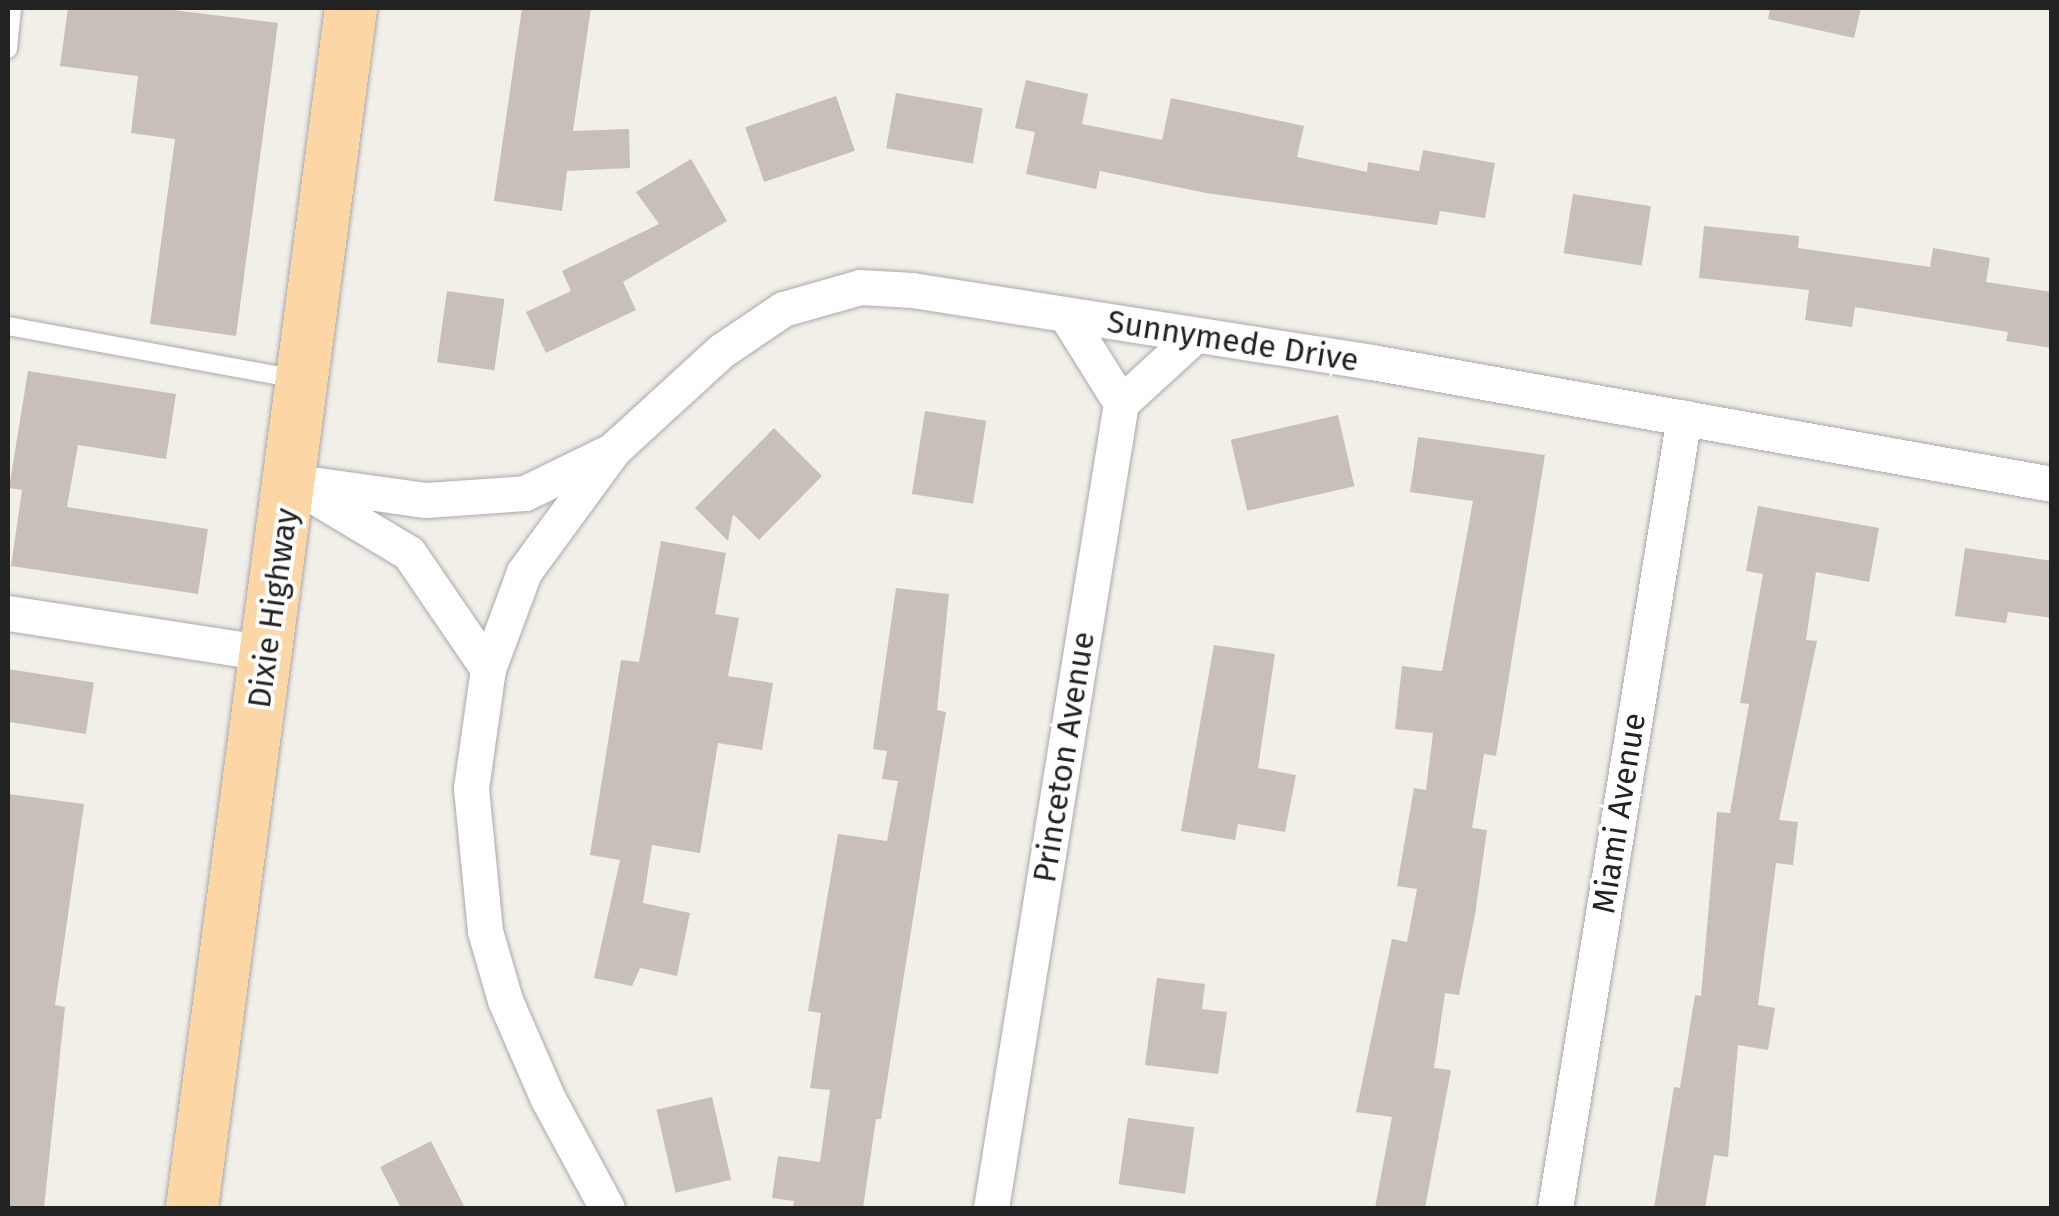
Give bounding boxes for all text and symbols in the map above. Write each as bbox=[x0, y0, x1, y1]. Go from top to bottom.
street label: Sunnymede Drive bbox=[1105, 302, 1361, 380]
street label: Dixie Highway bbox=[240, 506, 306, 710]
street label: Princeton Avenue bbox=[1025, 629, 1103, 885]
street label: Miami Avenue bbox=[1584, 710, 1654, 916]

